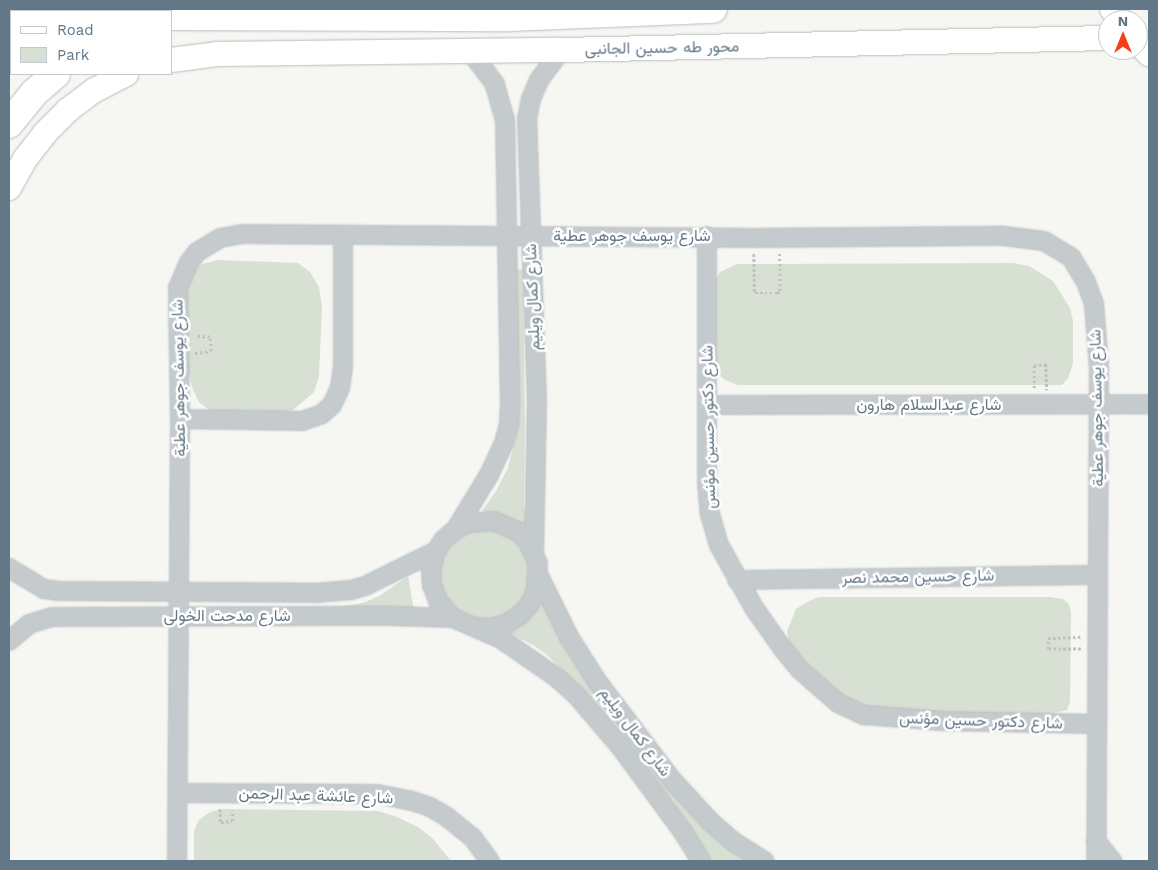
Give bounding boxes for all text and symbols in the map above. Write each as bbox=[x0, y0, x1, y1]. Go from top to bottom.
legend bbox=[10, 10, 172, 75]
north arrow bbox=[1098, 10, 1148, 60]
text: N bbox=[1118, 13, 1128, 29]
text: Road bbox=[57, 21, 94, 39]
street label: محور طه حسين الجانبى bbox=[585, 37, 739, 59]
text: Park bbox=[57, 46, 89, 64]
street label: شارع يوسف جوهر عطية bbox=[553, 226, 711, 246]
street label: شارع كمال ويليم bbox=[522, 243, 544, 351]
street label: شارع يوسف جوهر عطية bbox=[168, 299, 190, 457]
street label: شارع يوسف جوهر عطية bbox=[1086, 329, 1108, 487]
street label: شارع دكتور حسين مؤنس bbox=[698, 345, 720, 509]
street label: شارع عبدالسلام هارون bbox=[857, 395, 1001, 415]
street label: شارع حسين محمد نصر bbox=[842, 566, 994, 588]
street label: شارع مدحت الخولى bbox=[163, 606, 291, 626]
street label: شارع كمال ويليم bbox=[595, 684, 675, 780]
street label: شارع دكتور حسين مؤنس bbox=[899, 709, 1063, 733]
street label: شارع عائشة عبد الرحمن bbox=[238, 784, 394, 808]

